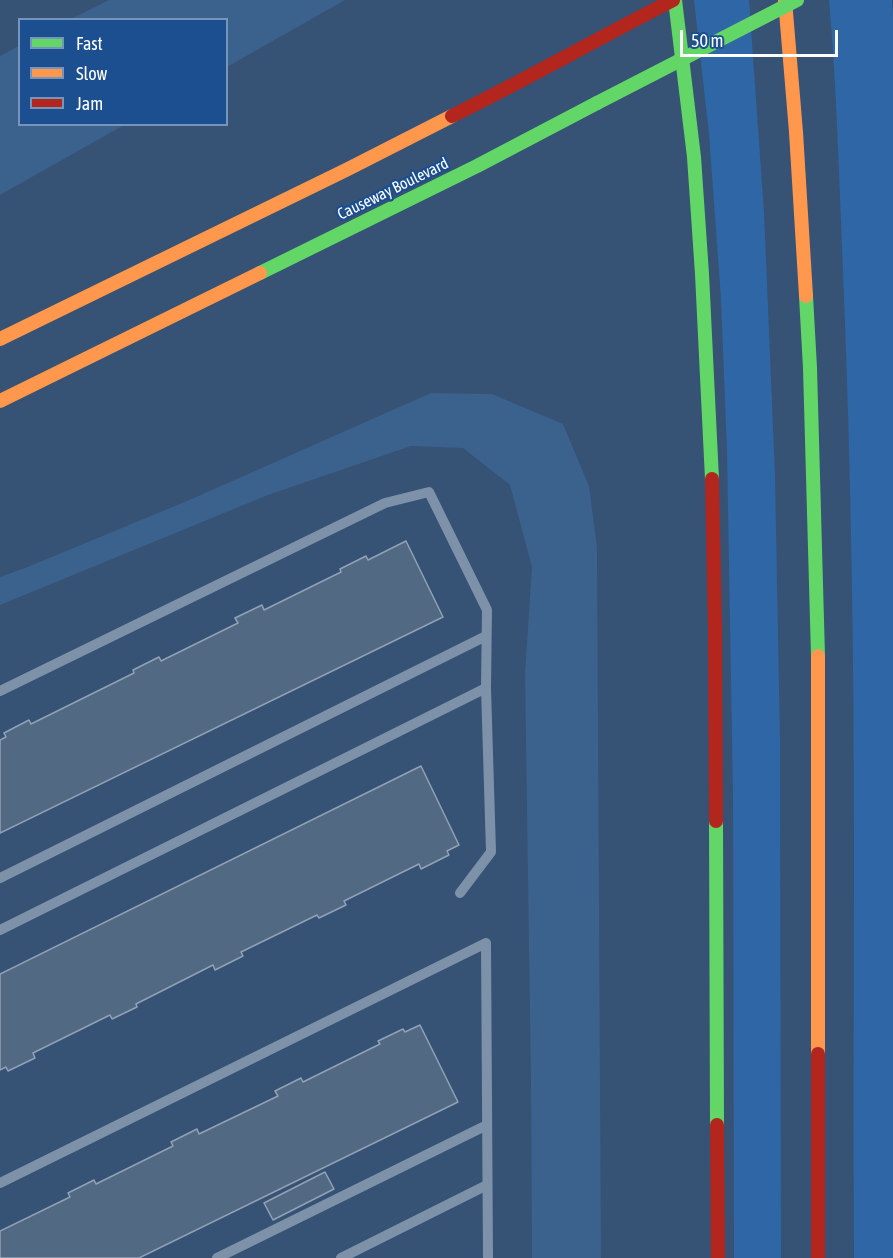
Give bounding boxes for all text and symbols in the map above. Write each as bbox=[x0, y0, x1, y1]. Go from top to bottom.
legend bbox=[18, 18, 228, 126]
scale bar bbox=[683, 18, 840, 56]
text: 50 m bbox=[691, 30, 723, 51]
text: Fast bbox=[76, 33, 103, 54]
text: Slow bbox=[76, 63, 107, 84]
text: Jam bbox=[76, 93, 103, 114]
street label: Causeway Boulevard bbox=[334, 154, 452, 224]

